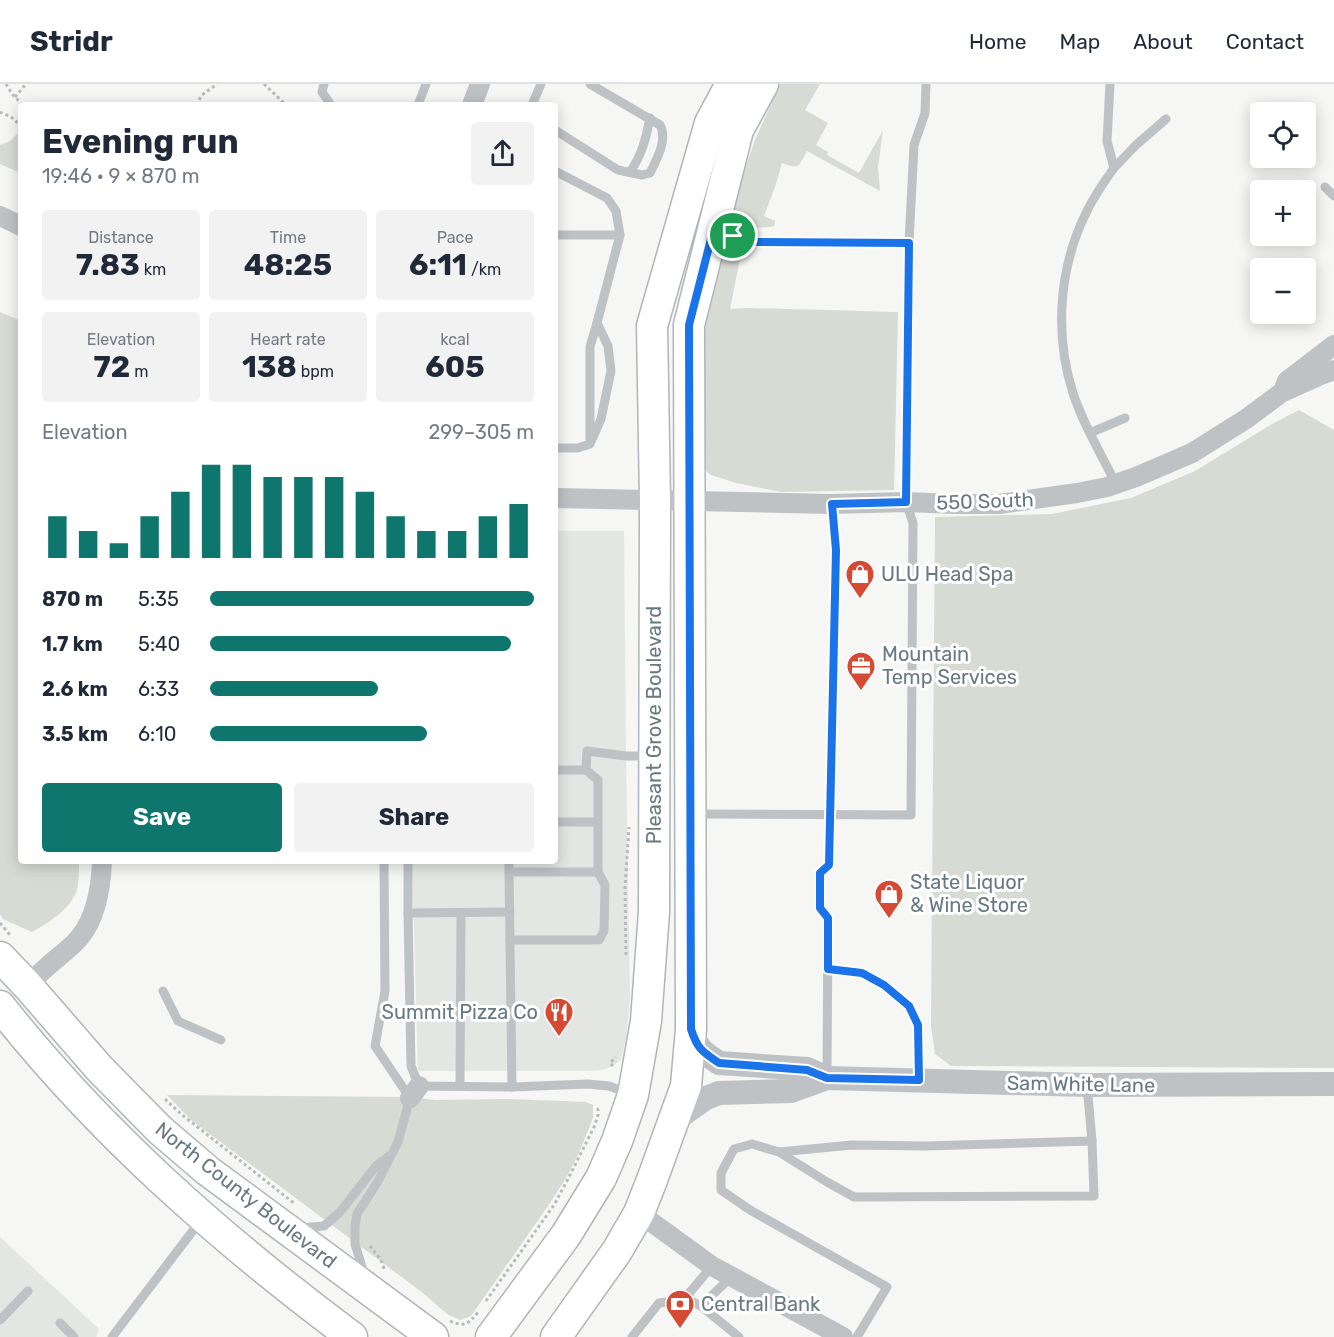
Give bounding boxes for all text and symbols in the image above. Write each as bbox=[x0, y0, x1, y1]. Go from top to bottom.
text: Stridr bbox=[30, 25, 113, 58]
text: Home bbox=[969, 29, 1026, 54]
text: Map bbox=[1059, 29, 1100, 54]
text: About bbox=[1133, 29, 1193, 54]
text: Contact bbox=[1226, 29, 1304, 54]
map controls bbox=[1250, 102, 1316, 324]
button: locate bbox=[1250, 102, 1316, 168]
text: Evening run bbox=[42, 122, 239, 161]
button: share bbox=[471, 122, 534, 185]
text: 19:46 · 9 × 870 m bbox=[42, 164, 200, 188]
button: + bbox=[1250, 180, 1316, 246]
pin bbox=[707, 210, 758, 261]
icon: arrive bbox=[716, 219, 749, 252]
text: Distance bbox=[88, 228, 154, 247]
text: Time bbox=[270, 228, 306, 247]
text: Pace bbox=[437, 228, 473, 247]
text: 7.83 bbox=[76, 247, 140, 283]
text: 48:25 bbox=[244, 247, 332, 283]
text: 6:11 bbox=[409, 247, 467, 283]
button: − bbox=[1250, 258, 1316, 324]
text: km bbox=[140, 260, 166, 279]
text: /km bbox=[467, 260, 501, 279]
text: Elevation bbox=[87, 330, 155, 349]
text: Heart rate bbox=[250, 330, 326, 349]
text: kcal bbox=[440, 330, 470, 349]
text: 72 bbox=[94, 349, 130, 385]
text: 138 bbox=[242, 349, 297, 385]
text: 605 bbox=[425, 349, 485, 385]
text: m bbox=[130, 362, 148, 381]
text: bpm bbox=[297, 362, 334, 381]
text: Elevation bbox=[42, 420, 128, 444]
text: 299–305 m bbox=[428, 420, 534, 444]
street label: 550 South bbox=[936, 487, 1034, 515]
shop icon: ULU Head Spa bbox=[844, 558, 876, 600]
place label: ULU Head Spa bbox=[881, 562, 1014, 586]
text: 870 m bbox=[42, 587, 103, 611]
text: 5:35 bbox=[138, 587, 179, 611]
street label: Pleasant Grove Boulevard bbox=[642, 606, 666, 844]
text: 1.7 km bbox=[42, 632, 103, 656]
text: 5:40 bbox=[138, 632, 180, 656]
place label: Mountain Temp Services bbox=[882, 642, 1017, 689]
office icon: Mountain Temp Services bbox=[845, 650, 877, 692]
text: 2.6 km bbox=[42, 677, 108, 701]
text: 6:33 bbox=[138, 677, 179, 701]
text: 3.5 km bbox=[42, 722, 108, 746]
text: 6:10 bbox=[138, 722, 176, 746]
button: Save bbox=[42, 783, 282, 852]
button: Share bbox=[294, 783, 534, 852]
place label: State Liquor & Wine Store bbox=[910, 870, 1028, 917]
shop icon: State Liquor & Wine Store bbox=[873, 878, 905, 920]
restaurant icon: Summit Pizza Co bbox=[543, 996, 575, 1038]
place label: Summit Pizza Co bbox=[382, 1000, 538, 1024]
street label: Sam White Lane bbox=[1007, 1071, 1155, 1097]
street label: North County Boulevard bbox=[151, 1117, 341, 1273]
bank icon: Central Bank bbox=[664, 1288, 696, 1330]
place label: Central Bank bbox=[701, 1292, 821, 1316]

